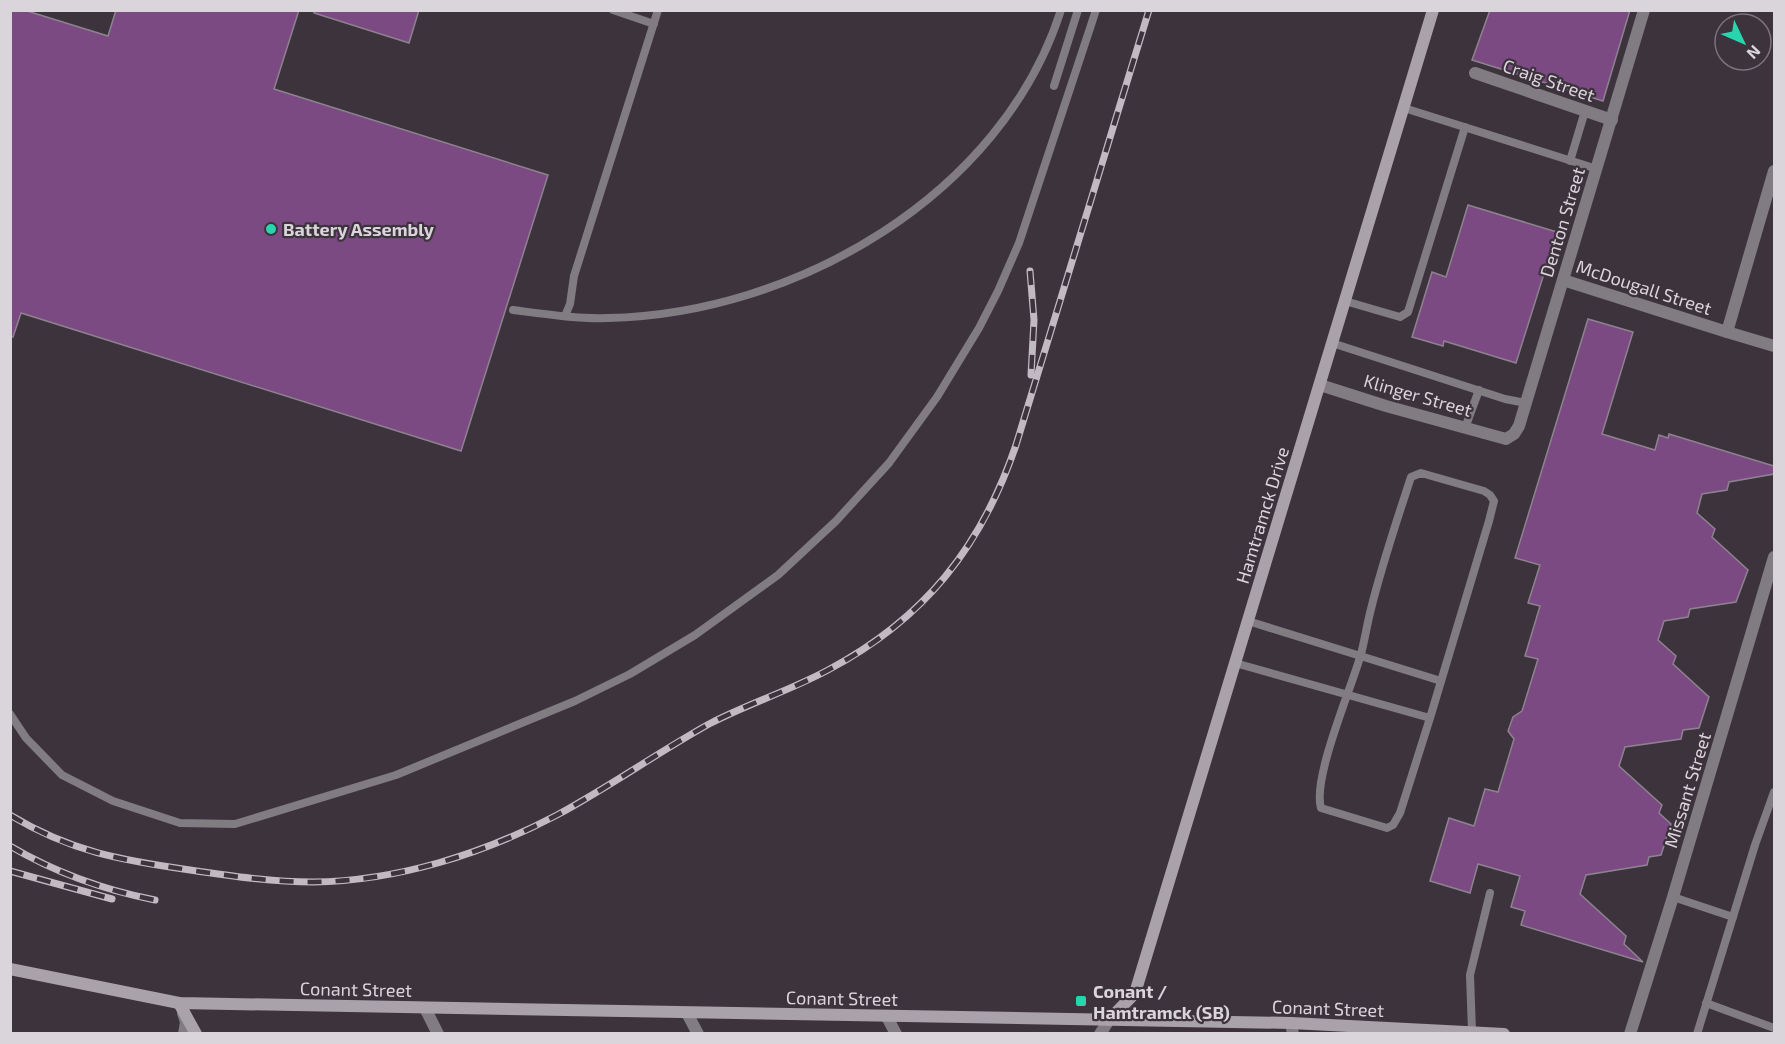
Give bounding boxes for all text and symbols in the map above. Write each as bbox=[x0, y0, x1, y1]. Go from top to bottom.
north arrow bbox=[1713, 12, 1773, 72]
text: N bbox=[1743, 42, 1765, 64]
street label: Craig Street bbox=[1500, 54, 1598, 106]
street label: Denton Street bbox=[1535, 164, 1589, 280]
place label: Battery Assembly bbox=[283, 218, 435, 240]
marker: Battery Assembly bbox=[264, 222, 278, 236]
street label: McDougall Street bbox=[1573, 255, 1715, 319]
street label: Klinger Street bbox=[1361, 369, 1475, 421]
street label: Hamtramck Drive bbox=[1231, 444, 1293, 586]
street label: Missant Street bbox=[1659, 729, 1715, 850]
street label: Conant Street bbox=[300, 977, 412, 1001]
place label: Conant / Hamtramck (SB) bbox=[1093, 980, 1230, 1023]
street label: Conant Street bbox=[786, 986, 898, 1010]
marker: Conant / Hamtramck (SB) bbox=[1074, 994, 1088, 1008]
street label: Conant Street bbox=[1272, 995, 1385, 1021]

